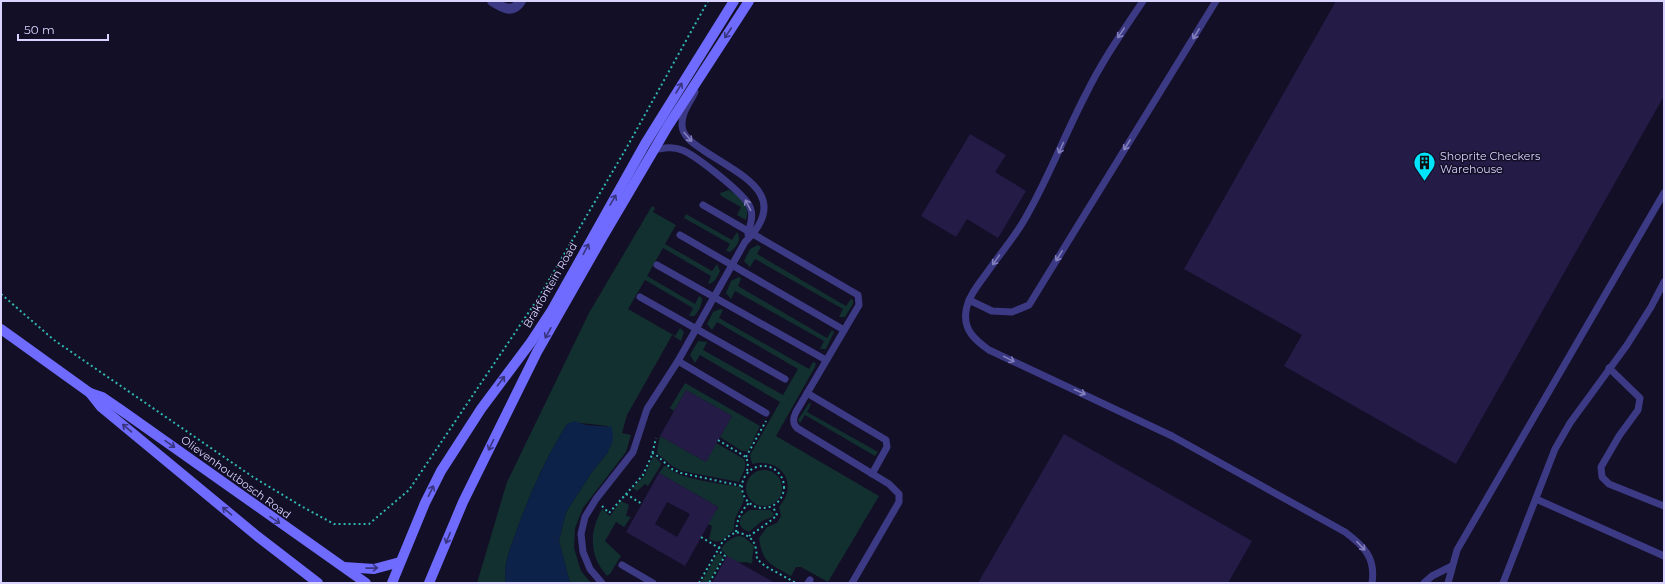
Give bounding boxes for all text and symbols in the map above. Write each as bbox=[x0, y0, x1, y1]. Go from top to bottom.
scale bar bbox=[18, 16, 108, 42]
text: 50 m bbox=[24, 22, 55, 37]
one-way arrow bbox=[1117, 27, 1125, 38]
one-way arrow bbox=[724, 28, 732, 39]
one-way arrow bbox=[1191, 28, 1199, 40]
one-way arrow bbox=[675, 82, 684, 93]
one-way arrow bbox=[683, 132, 692, 142]
one-way arrow bbox=[1123, 139, 1131, 151]
one-way arrow bbox=[1057, 142, 1064, 154]
building icon: Shoprite Checkers Warehouse bbox=[1411, 149, 1437, 182]
place label: Shoprite Checkers Warehouse bbox=[1440, 149, 1541, 176]
one-way arrow bbox=[610, 194, 618, 206]
one-way arrow bbox=[744, 199, 751, 211]
street label: Brakfontein Road bbox=[520, 240, 580, 330]
one-way arrow bbox=[583, 243, 590, 255]
one-way arrow bbox=[1055, 250, 1063, 262]
one-way arrow bbox=[992, 254, 1000, 265]
one-way arrow bbox=[544, 327, 552, 339]
one-way arrow bbox=[1002, 356, 1014, 363]
one-way arrow bbox=[497, 376, 505, 387]
one-way arrow bbox=[1073, 389, 1085, 396]
one-way arrow bbox=[121, 424, 132, 433]
street label: Olievenhoutbosch Road bbox=[178, 432, 294, 522]
one-way arrow bbox=[487, 438, 494, 450]
one-way arrow bbox=[164, 440, 175, 448]
one-way arrow bbox=[428, 485, 435, 497]
one-way arrow bbox=[221, 507, 232, 516]
one-way arrow bbox=[269, 516, 280, 524]
one-way arrow bbox=[444, 531, 451, 543]
one-way arrow bbox=[1356, 541, 1366, 551]
one-way arrow bbox=[365, 564, 378, 572]

